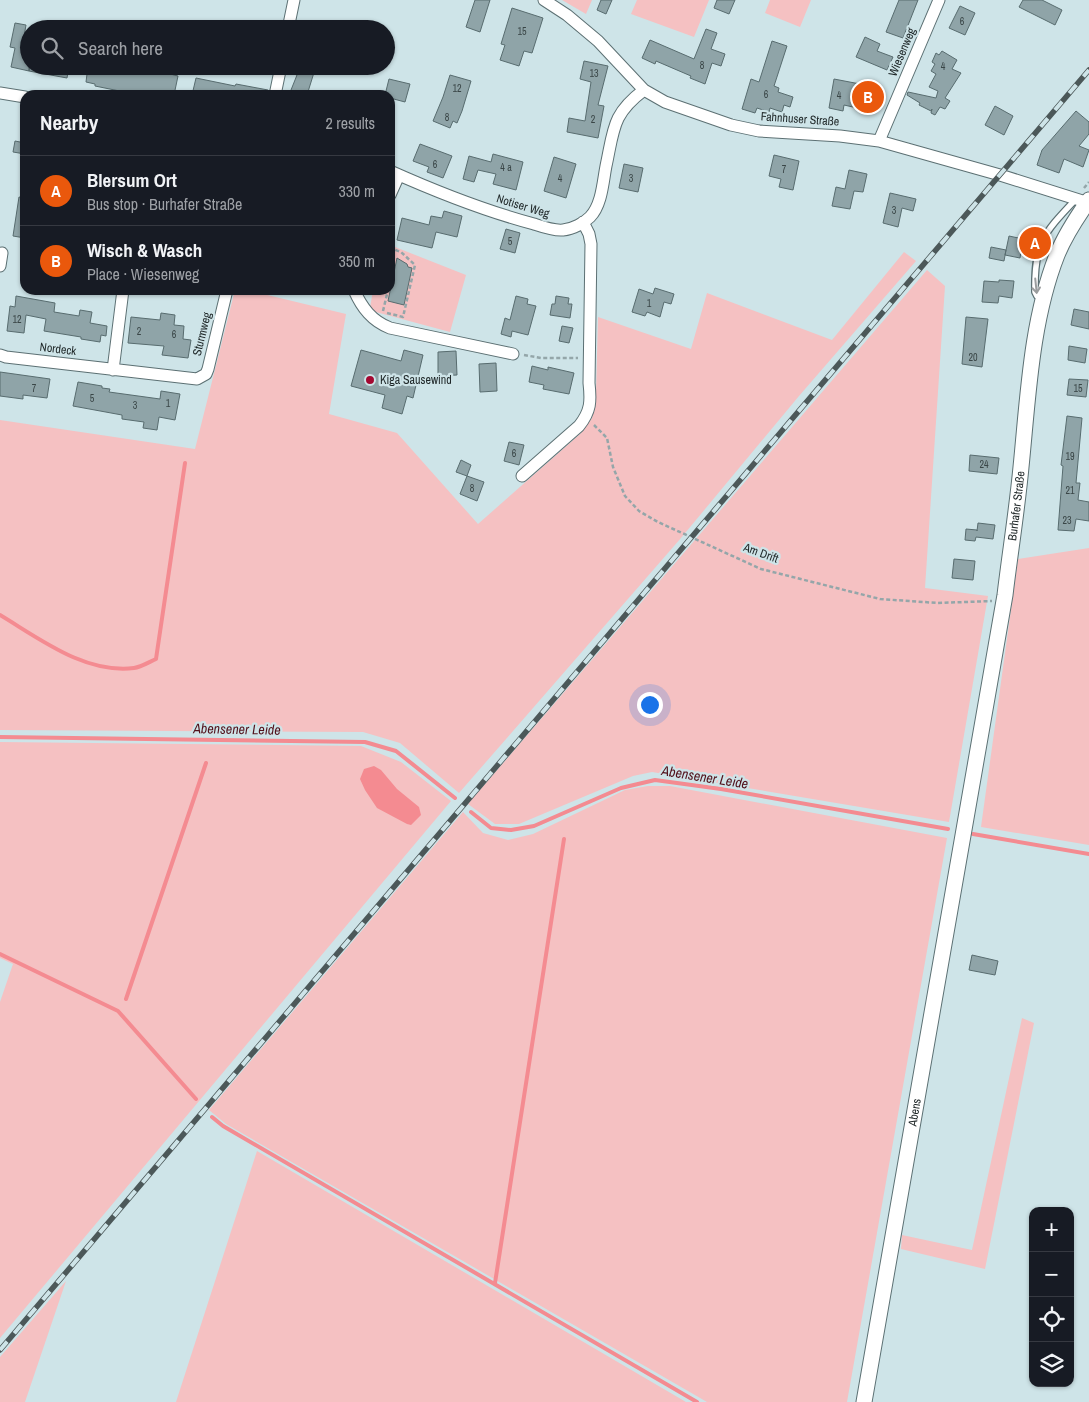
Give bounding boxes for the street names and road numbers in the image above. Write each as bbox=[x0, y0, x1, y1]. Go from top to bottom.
street label: Wiesenweg bbox=[885, 25, 920, 79]
street label: Fahnhuser Straße bbox=[760, 108, 840, 130]
street label: Notiser Weg bbox=[495, 190, 552, 222]
street label: Sturmweg bbox=[189, 310, 215, 357]
street label: Nordeck bbox=[39, 339, 77, 359]
street label: Burhafer Straße bbox=[1004, 470, 1029, 542]
street label: Am Drift bbox=[740, 539, 781, 567]
street label: Abens bbox=[904, 1097, 925, 1129]

